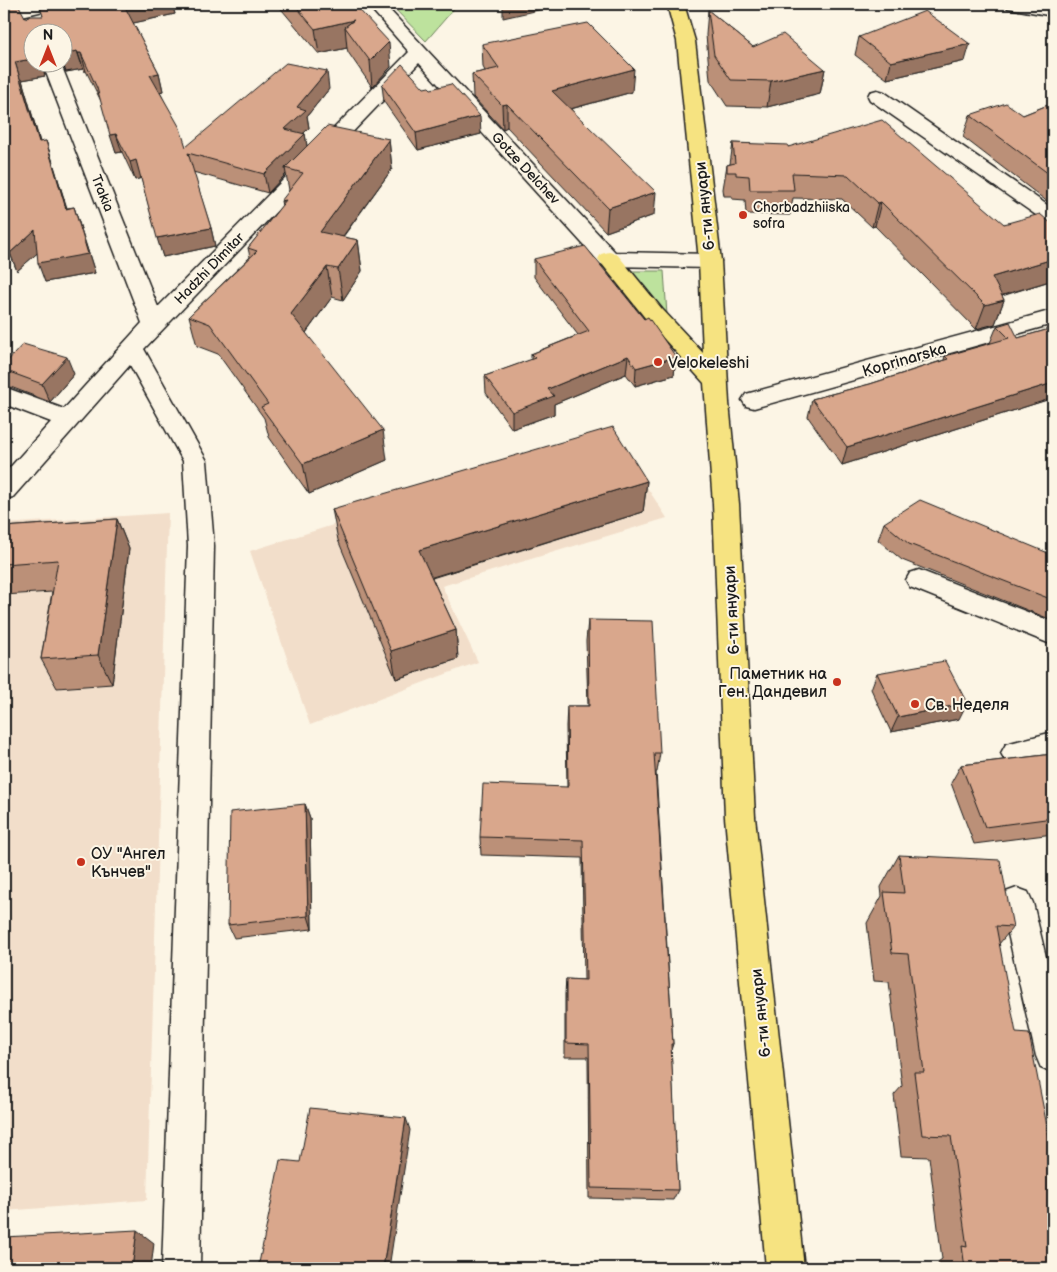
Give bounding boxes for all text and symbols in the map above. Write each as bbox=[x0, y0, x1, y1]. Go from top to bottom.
north arrow bbox=[22, 22, 72, 72]
text: N bbox=[43, 27, 53, 44]
street label: Gotze Delchev bbox=[488, 129, 564, 208]
street label: 6-ти януари bbox=[691, 161, 720, 251]
street label: Trakia bbox=[87, 172, 118, 214]
place label: Chorbadzhiiska sofra bbox=[753, 199, 850, 232]
marker: Chorbadzhiiska sofra bbox=[737, 209, 749, 221]
street label: Hadzhi Dimitar bbox=[171, 228, 248, 308]
street label: Koprinarska bbox=[860, 339, 949, 381]
place label: Velokeleshi bbox=[668, 354, 749, 373]
marker: Velokeleshi bbox=[652, 356, 664, 368]
street label: 6-ти януари bbox=[721, 565, 744, 655]
place label: Паметник на Ген. Дандевил bbox=[718, 665, 828, 702]
marker: Паметник на Ген. Дандевил bbox=[831, 676, 843, 688]
place label: Св. Неделя bbox=[925, 696, 1009, 715]
marker: Св. Неделя bbox=[909, 698, 921, 710]
place label: ОУ "Ангел Кънчев" bbox=[91, 845, 166, 882]
marker: ОУ "Ангел Кънчев" bbox=[75, 856, 87, 868]
street label: 6-ти януари bbox=[747, 968, 776, 1058]

